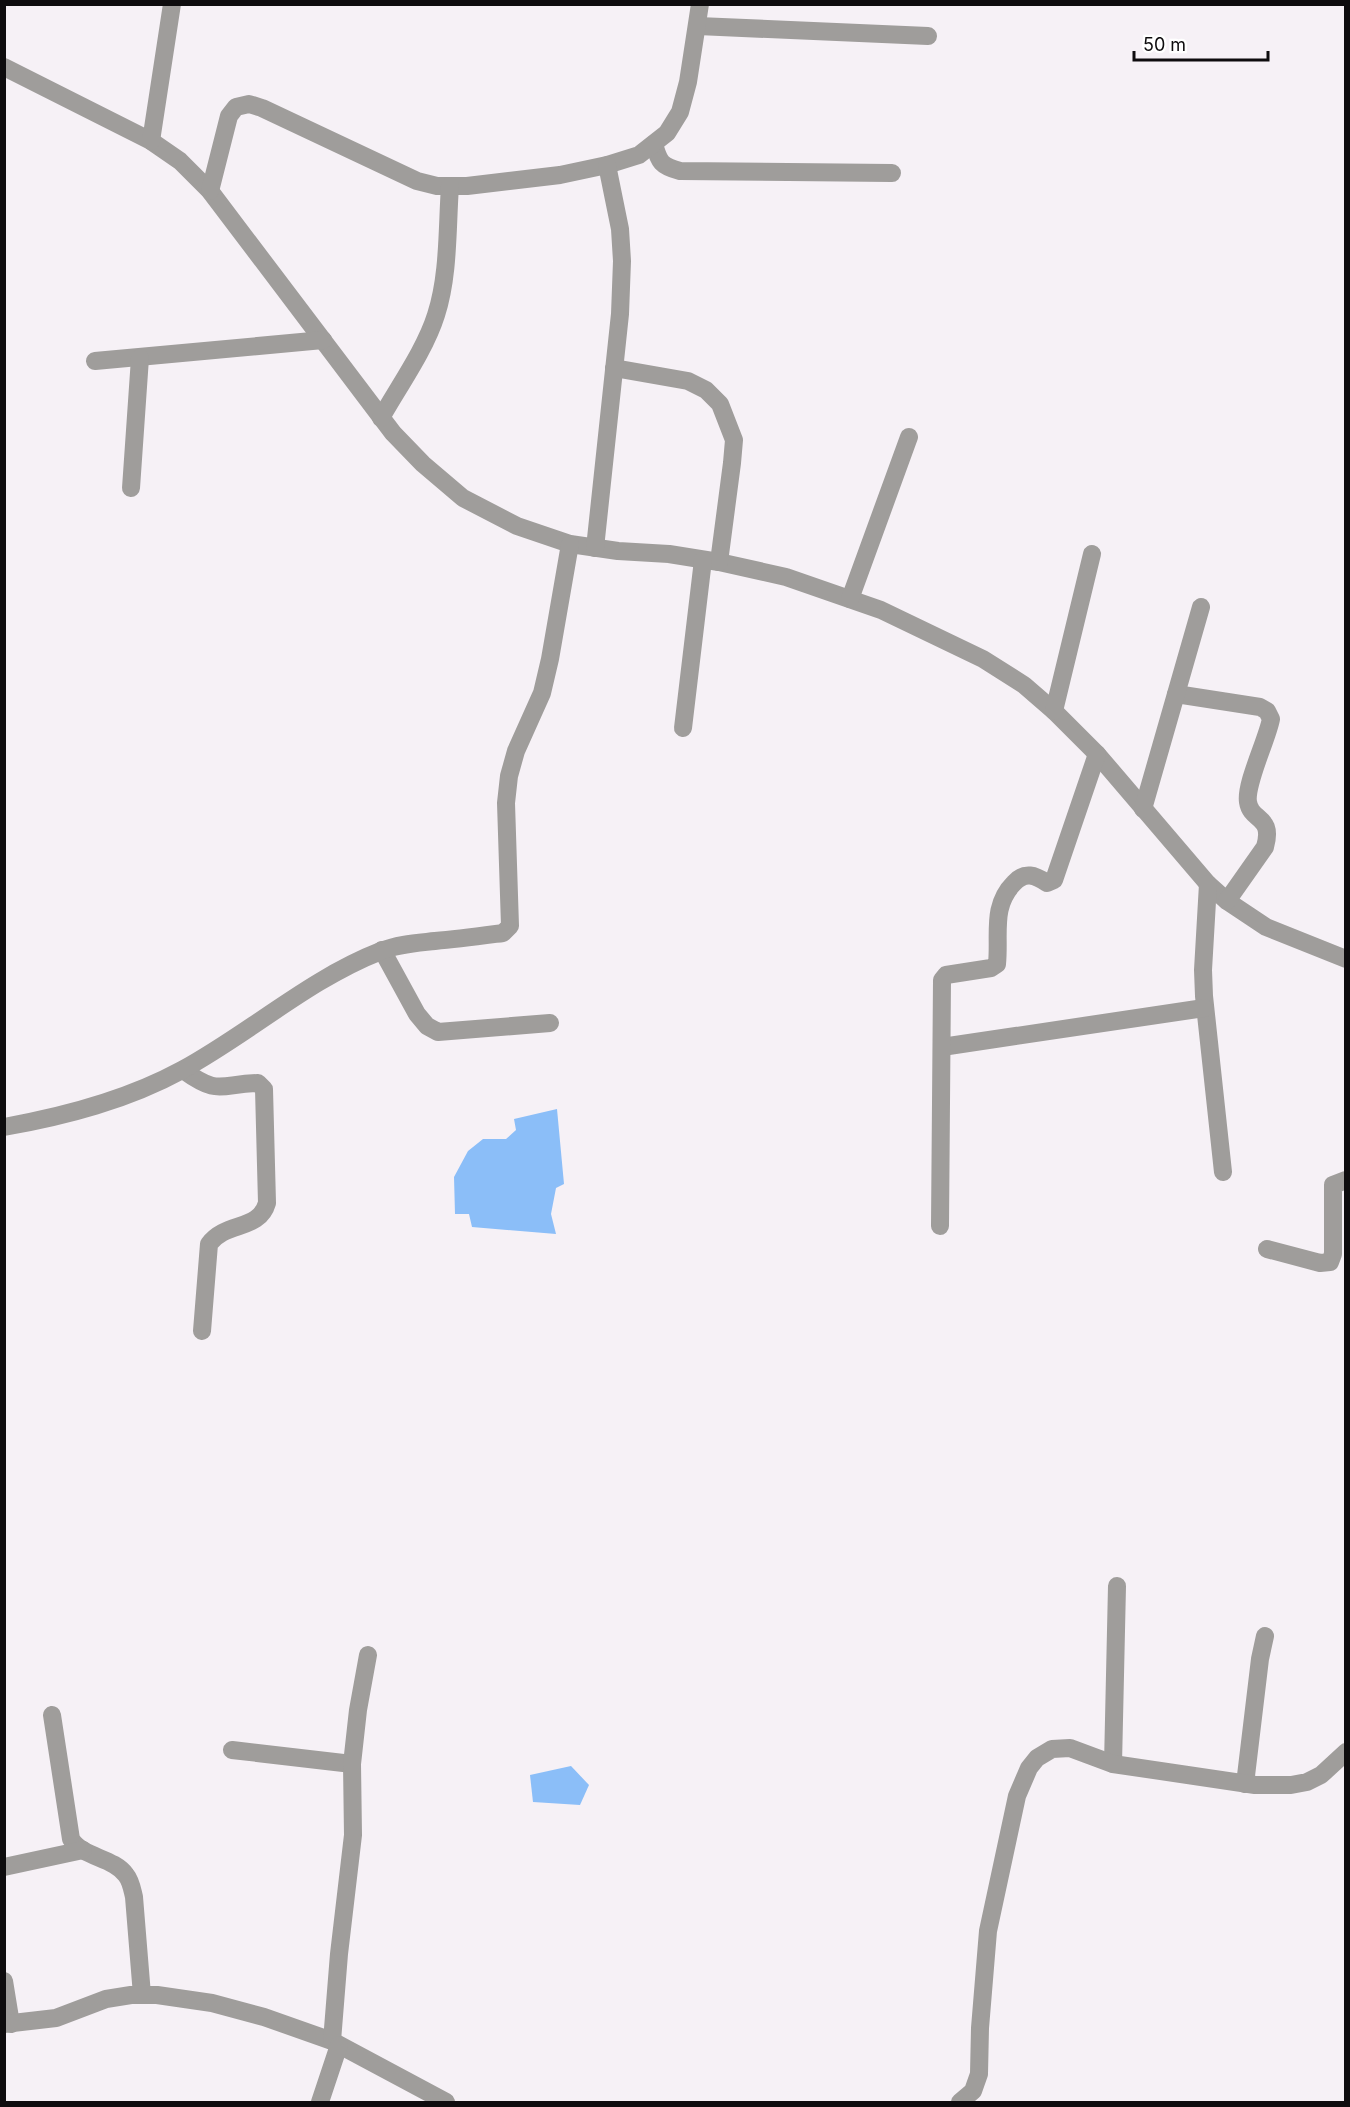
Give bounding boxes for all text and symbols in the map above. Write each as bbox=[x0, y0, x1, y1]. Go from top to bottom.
scale bar bbox=[1134, 24, 1268, 62]
text: 50 m bbox=[1143, 34, 1186, 55]

